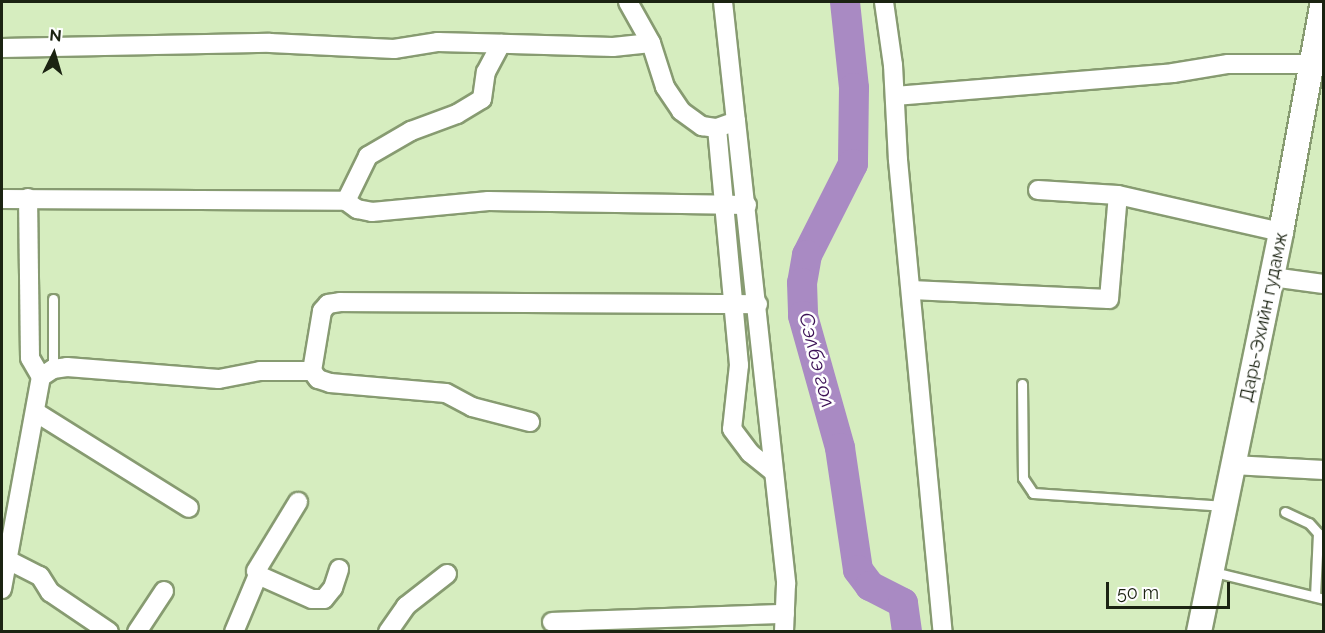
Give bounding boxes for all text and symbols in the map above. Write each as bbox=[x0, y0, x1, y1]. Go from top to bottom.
north arrow bbox=[24, 24, 84, 84]
text: N bbox=[49, 26, 63, 46]
street label: Дарь-Эхийн гудамж bbox=[1235, 230, 1293, 404]
water label: Сэлбэ гол bbox=[794, 310, 840, 410]
scale bar bbox=[1109, 570, 1234, 608]
text: 50 m bbox=[1117, 582, 1159, 603]

